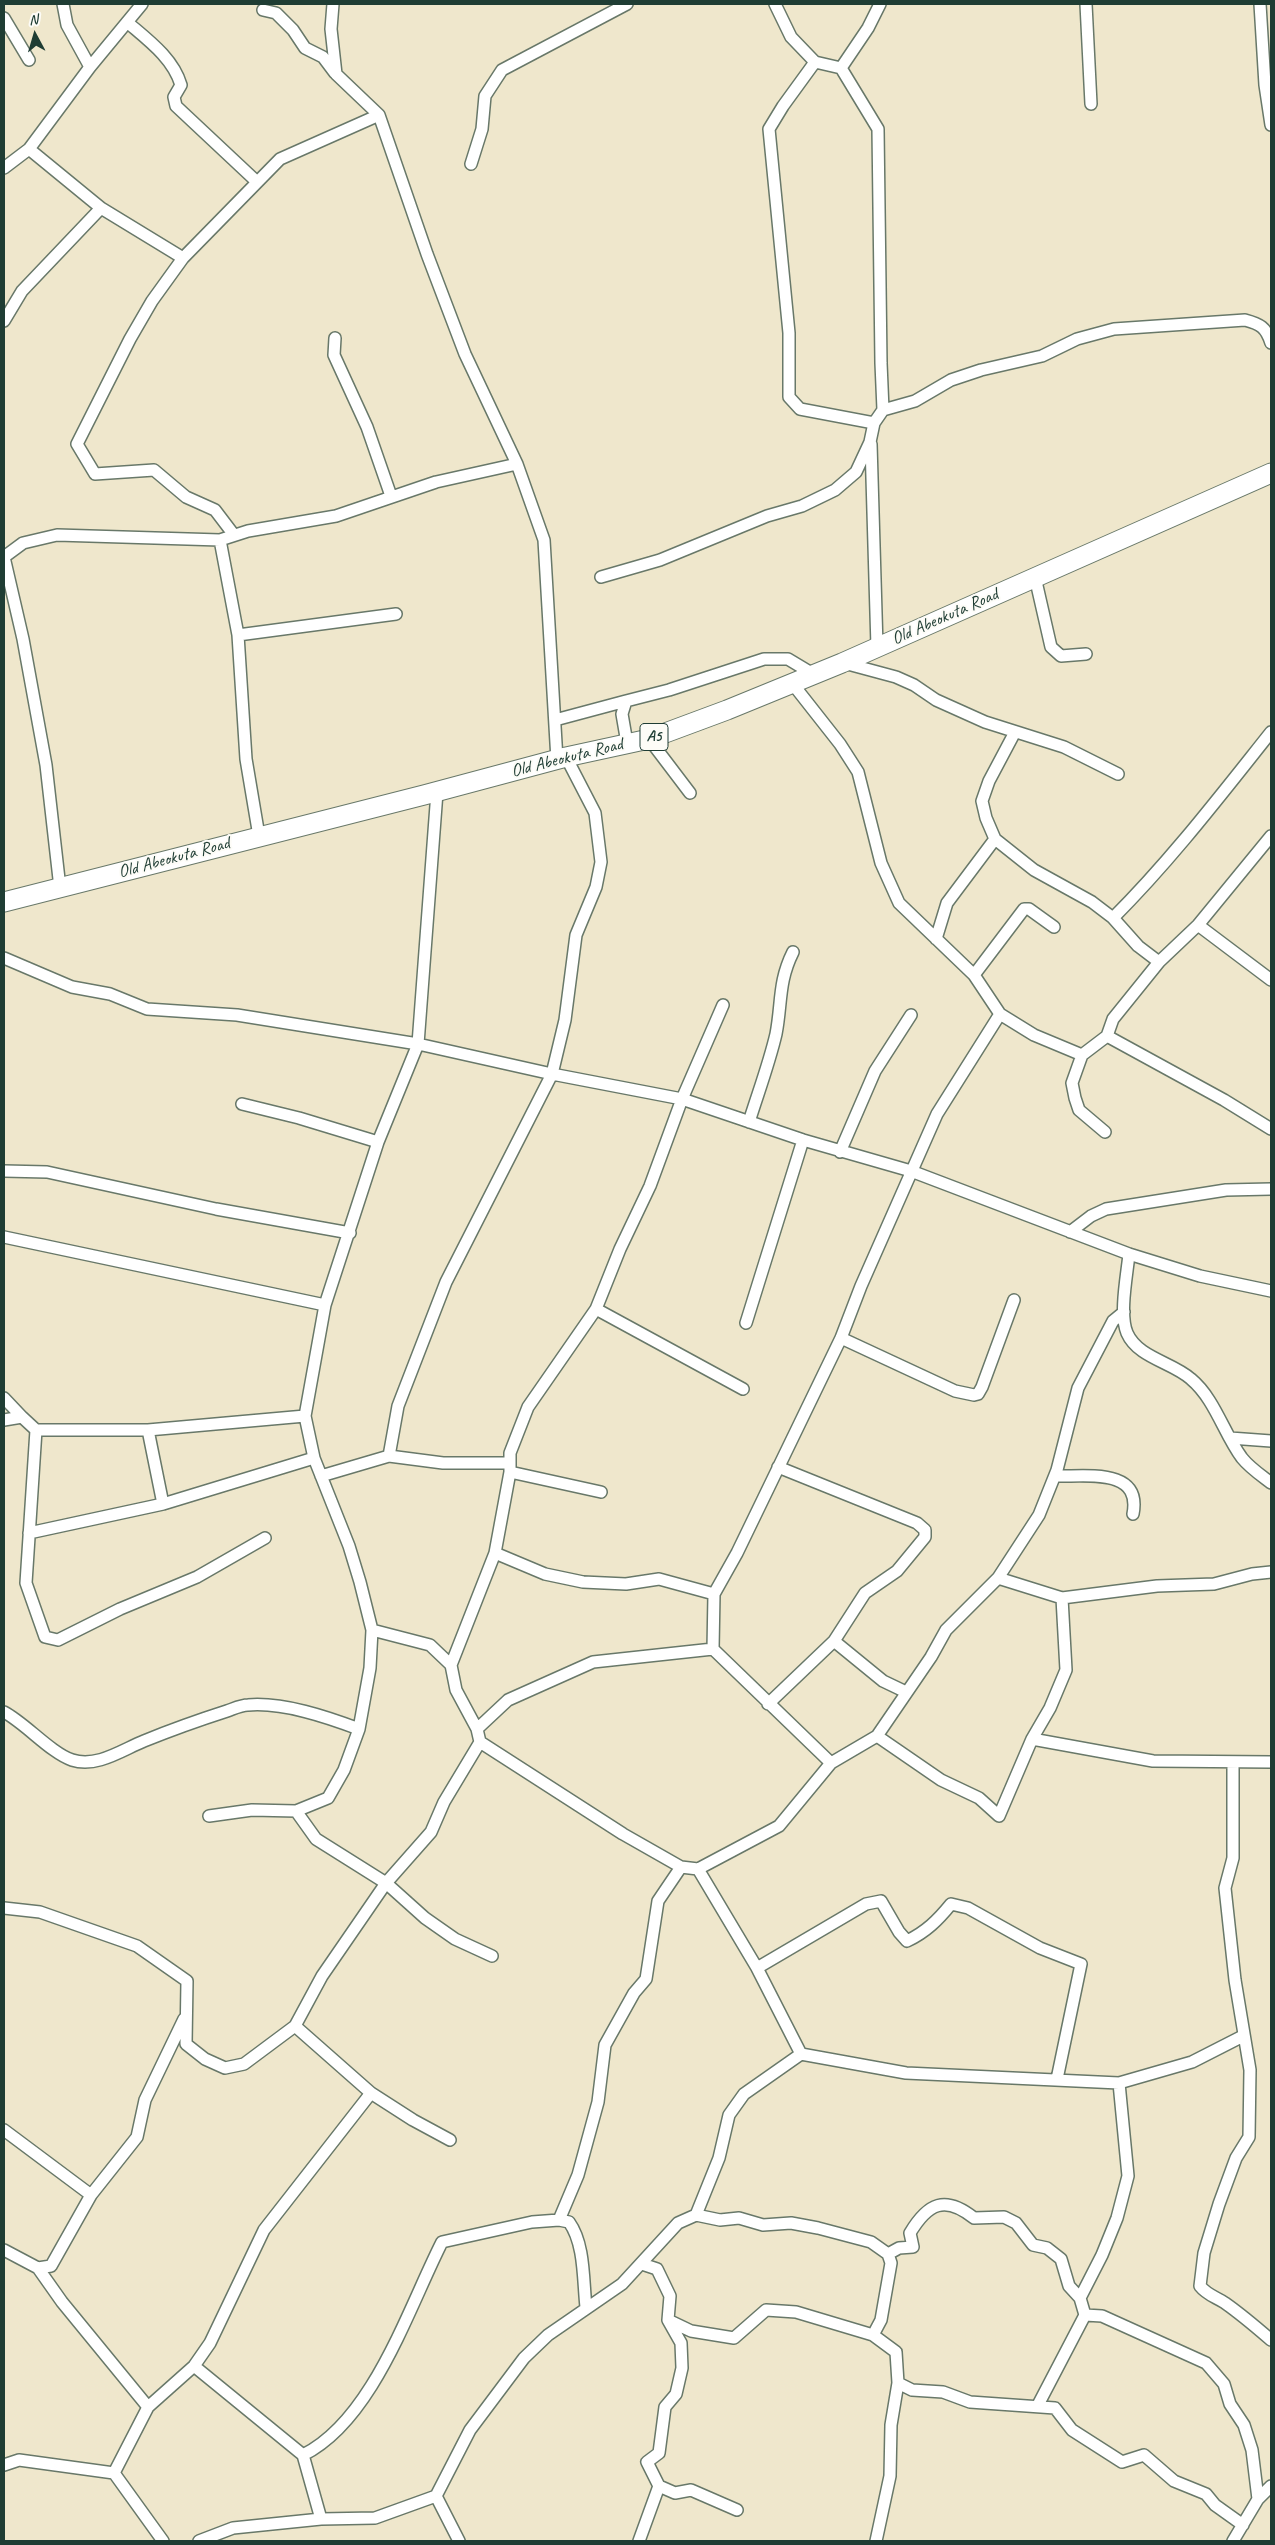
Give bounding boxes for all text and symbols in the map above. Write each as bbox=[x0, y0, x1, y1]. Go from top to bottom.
north arrow bbox=[10, 10, 60, 60]
text: N bbox=[28, 11, 39, 28]
street label: Old Abeokuta Road bbox=[888, 584, 1002, 650]
road number: A5 bbox=[640, 724, 668, 750]
street label: Old Abeokuta Road bbox=[509, 734, 625, 782]
street label: Old Abeokuta Road bbox=[116, 833, 232, 883]

